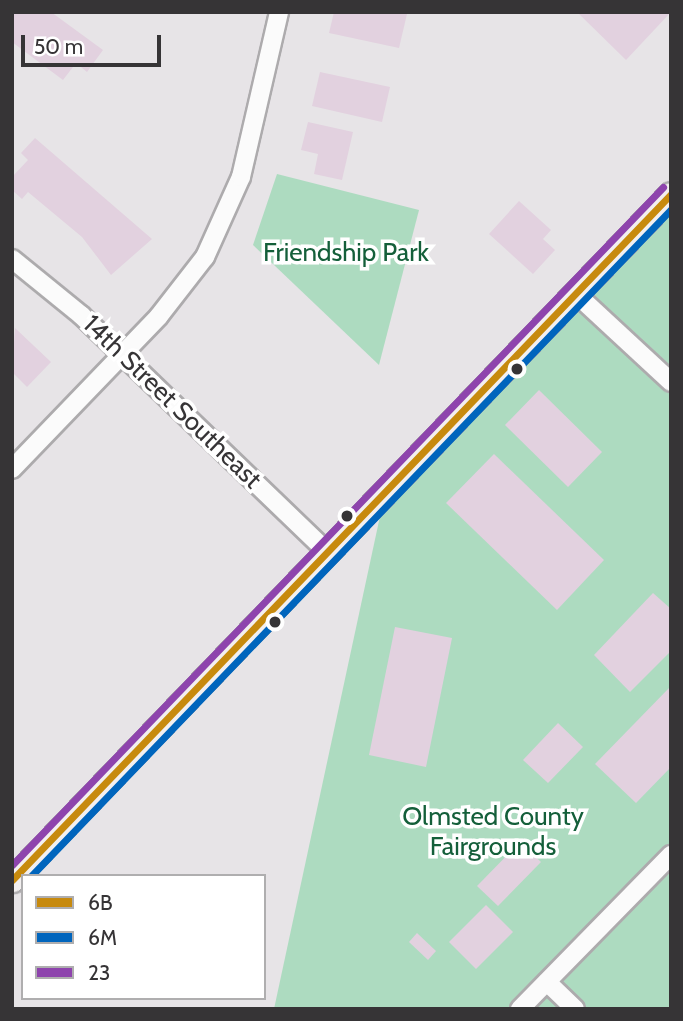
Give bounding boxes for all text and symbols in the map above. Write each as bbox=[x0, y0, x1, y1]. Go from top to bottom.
scale bar bbox=[24, 21, 164, 65]
text: 50 m bbox=[34, 34, 83, 59]
park label: Friendship Park bbox=[263, 237, 429, 269]
street label: 14th Street Southeast bbox=[76, 309, 268, 495]
unlabelled marker bbox=[510, 362, 524, 376]
unlabelled marker bbox=[340, 509, 354, 523]
unlabelled marker bbox=[268, 615, 282, 629]
park label: Olmsted County Fairgrounds bbox=[402, 801, 584, 862]
legend bbox=[21, 874, 266, 1000]
text: 6B bbox=[88, 890, 112, 915]
text: 6M bbox=[88, 925, 117, 950]
text: 23 bbox=[88, 960, 110, 985]

